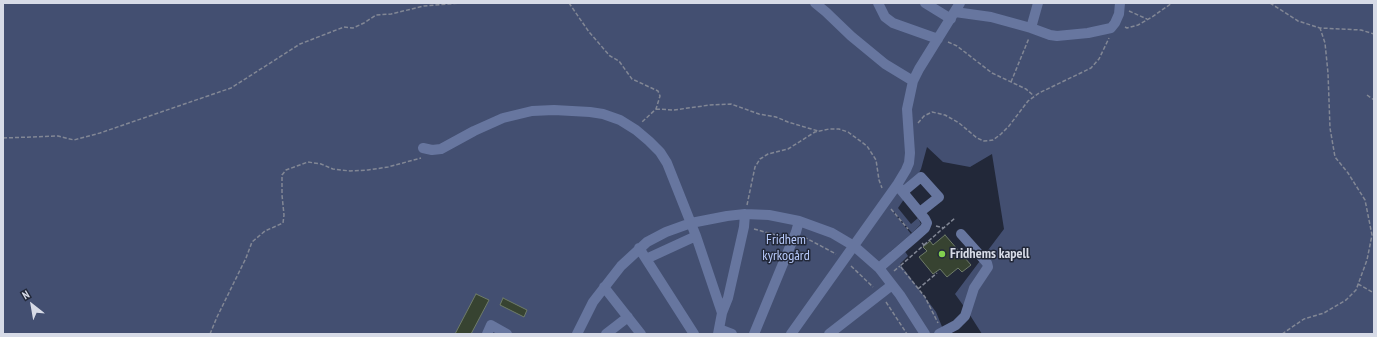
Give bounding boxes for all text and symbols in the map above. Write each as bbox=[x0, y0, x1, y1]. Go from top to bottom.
park label: Fridhem kyrkogård bbox=[762, 232, 810, 264]
place label: Fridhems kapell bbox=[950, 246, 1029, 262]
marker: Fridhems kapell bbox=[937, 249, 947, 259]
north arrow bbox=[12, 285, 52, 325]
text: N bbox=[20, 287, 32, 302]

